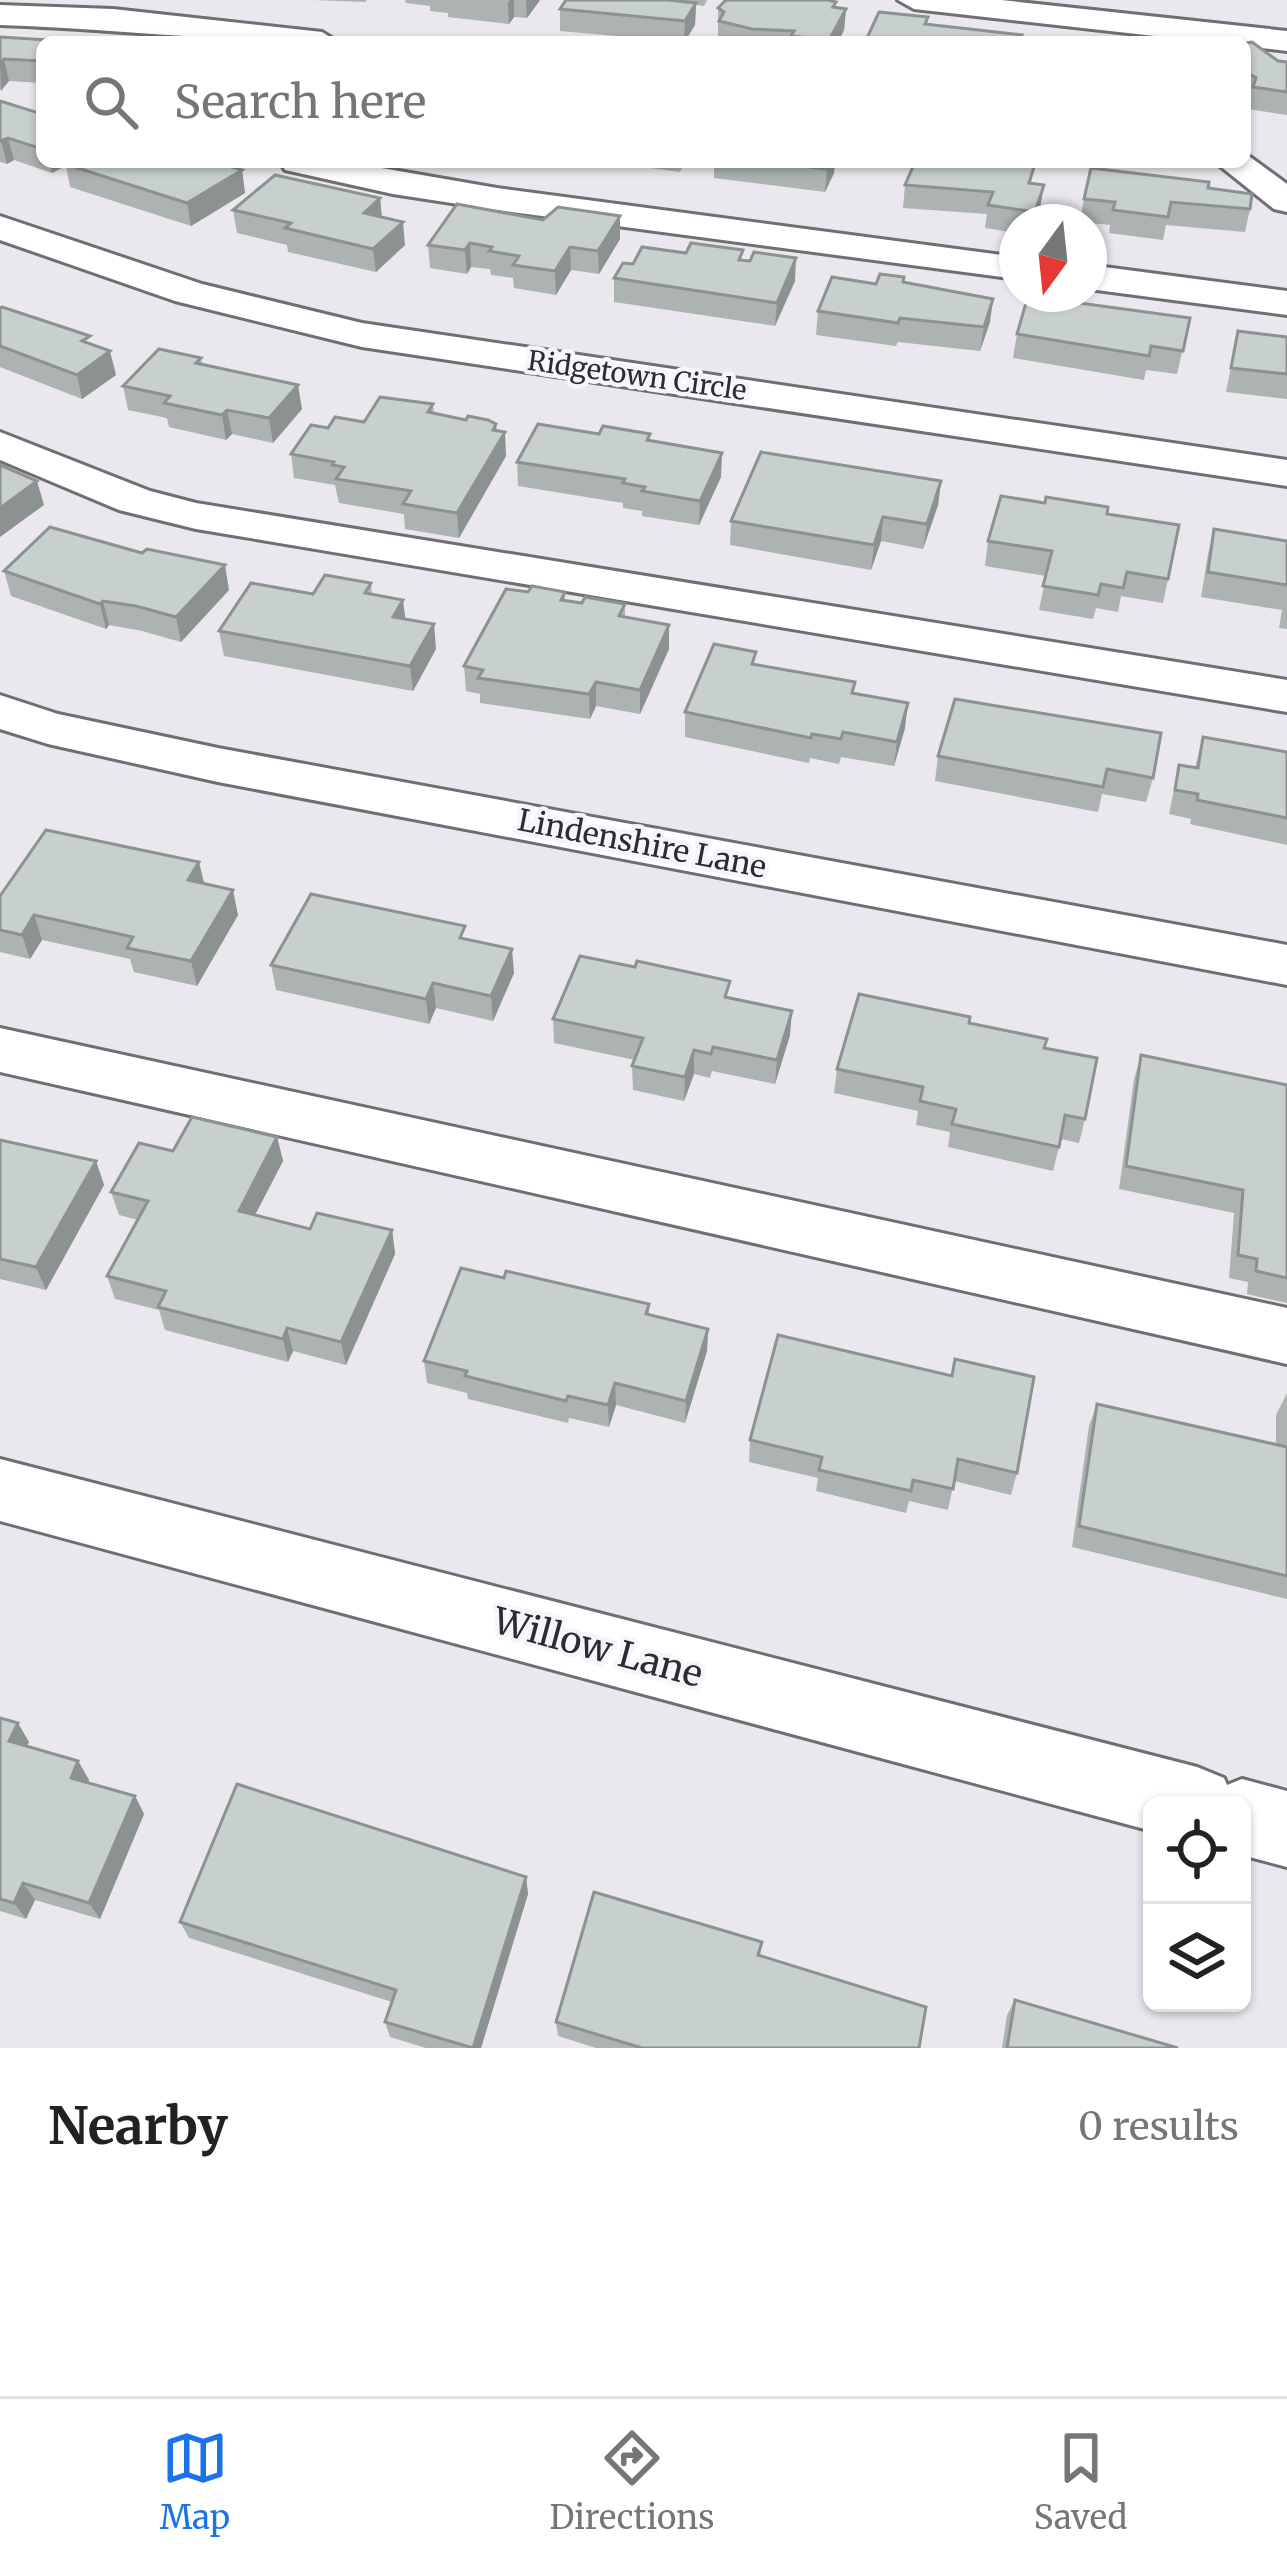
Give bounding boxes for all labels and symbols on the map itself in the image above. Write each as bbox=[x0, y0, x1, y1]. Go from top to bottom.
north arrow bbox=[999, 204, 1107, 312]
street label: Ridgetown Circle bbox=[525, 343, 749, 408]
street label: Lindenshire Lane bbox=[515, 800, 770, 886]
street label: Willow Lane bbox=[487, 1598, 707, 1697]

